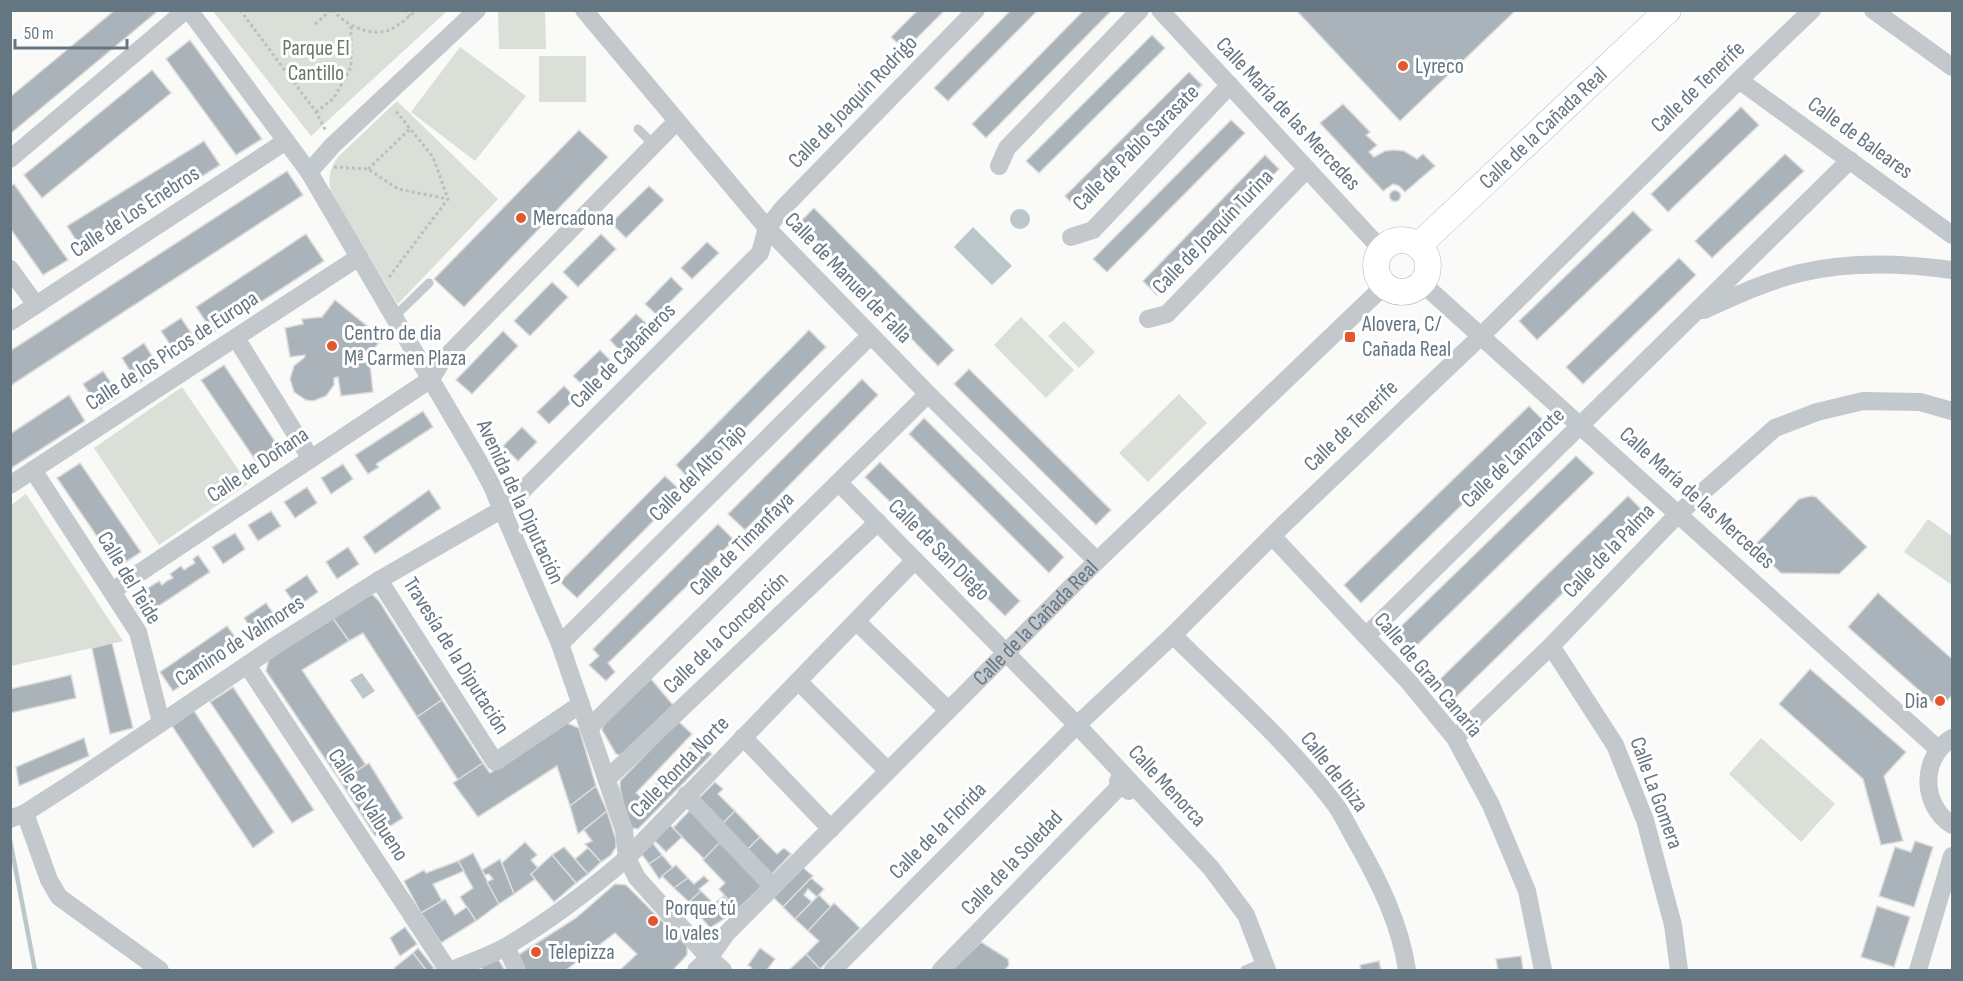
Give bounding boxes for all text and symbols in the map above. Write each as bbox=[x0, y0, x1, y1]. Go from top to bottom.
scale bar bbox=[15, 12, 128, 50]
text: 50 m bbox=[24, 23, 54, 44]
street label: Calle de Joaquín Rodrigo bbox=[783, 30, 923, 174]
street label: Calle María de las Mercedes bbox=[1210, 32, 1366, 196]
park label: Parque El Cantillo bbox=[282, 35, 350, 87]
street label: Calle de Tenerife bbox=[1645, 35, 1751, 139]
place label: Lyreco bbox=[1415, 53, 1464, 80]
marker: Lyreco bbox=[1396, 59, 1410, 73]
street label: Calle de la Cañada Real bbox=[1473, 61, 1613, 195]
street label: Calle de Pablo Sarasate bbox=[1067, 79, 1205, 217]
street label: Calle de Baleares bbox=[1802, 91, 1918, 185]
street label: Calle de Los Enebros bbox=[65, 160, 205, 264]
street label: Calle de Joaquín Turina bbox=[1147, 164, 1279, 300]
place label: Mercadona bbox=[533, 205, 614, 232]
street label: Calle de Manuel de Falla bbox=[779, 207, 917, 349]
marker: Mercadona bbox=[514, 211, 528, 225]
street label: Calle de los Picos de Europa bbox=[81, 285, 263, 417]
street label: Calle de Cabañeros bbox=[565, 297, 682, 414]
place label: Alovera, C/ Cañada Real bbox=[1361, 311, 1451, 363]
place label: Centro de dia Mª Carmen Plaza bbox=[344, 320, 466, 372]
marker: Alovera, C/ Cañada Real bbox=[1343, 330, 1357, 344]
marker: Centro de dia Mª Carmen Plaza bbox=[325, 339, 339, 353]
street label: Calle de Tenerife bbox=[1298, 374, 1404, 478]
street label: Calle de Lanzarote bbox=[1456, 402, 1570, 514]
street label: Avenida de la Diputación bbox=[470, 415, 570, 589]
street label: Calle del Alto Tajo bbox=[644, 419, 752, 527]
street label: Calle de Doñana bbox=[202, 421, 314, 509]
street label: Calle María de las Mercedes bbox=[1614, 421, 1780, 575]
street label: Calle de Timanfaya bbox=[684, 486, 800, 602]
street label: Calle de San Diego bbox=[882, 493, 996, 607]
street label: Calle de la Palma bbox=[1557, 498, 1661, 604]
street label: Calle del Teide bbox=[91, 527, 167, 629]
street label: Calle de la Cañada Real bbox=[967, 554, 1104, 691]
street label: Calle de la Concepción bbox=[658, 566, 794, 700]
street label: Travesía de la Diputación bbox=[397, 573, 515, 739]
street label: Camino de Valmores bbox=[170, 589, 310, 693]
street label: Calle de Gran Canaria bbox=[1368, 607, 1488, 743]
place label: Dia bbox=[1905, 688, 1928, 715]
marker: Dia bbox=[1933, 694, 1947, 708]
street label: Calle Ronda Norte bbox=[625, 710, 735, 824]
street label: Calle de Ibiza bbox=[1294, 726, 1374, 818]
street label: Calle La Gomera bbox=[1623, 733, 1689, 853]
street label: Calle Menorca bbox=[1122, 739, 1212, 833]
street label: Calle de Valbueno bbox=[322, 744, 414, 866]
street label: Calle de la Florida bbox=[884, 777, 992, 885]
street label: Calle de la Soledad bbox=[955, 805, 1069, 921]
place label: Porque tú lo vales bbox=[665, 895, 736, 947]
marker: Porque tú lo vales bbox=[646, 914, 660, 928]
place label: Telepizza bbox=[548, 939, 615, 966]
marker: Telepizza bbox=[529, 945, 543, 959]

